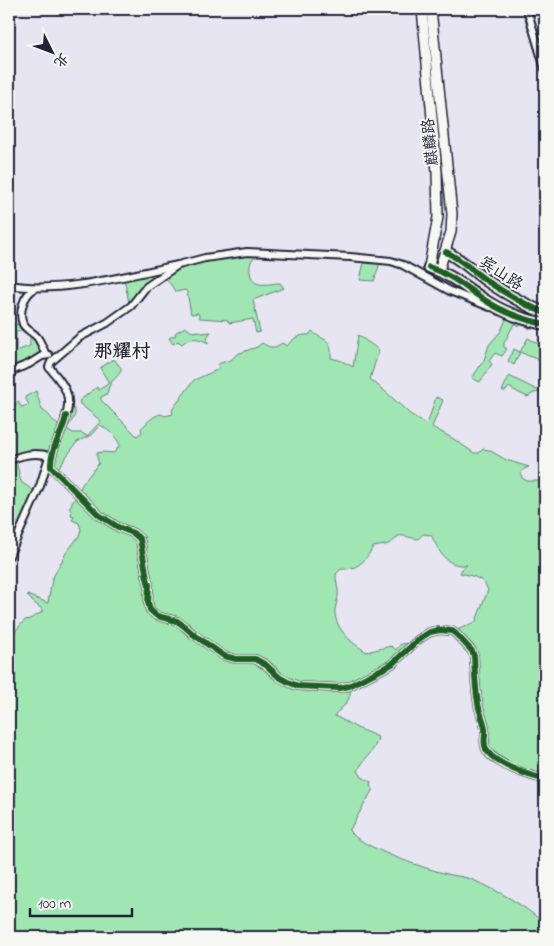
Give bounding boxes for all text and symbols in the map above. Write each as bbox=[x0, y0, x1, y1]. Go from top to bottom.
north arrow bbox=[28, 28, 78, 78]
text: 北 bbox=[48, 47, 73, 72]
street label: 麒麟路 bbox=[417, 117, 445, 167]
street label: 宾山路 bbox=[474, 251, 528, 297]
district label: 那耀村 bbox=[93, 339, 151, 366]
scale bar bbox=[30, 886, 132, 918]
text: 100 m bbox=[38, 893, 71, 915]

